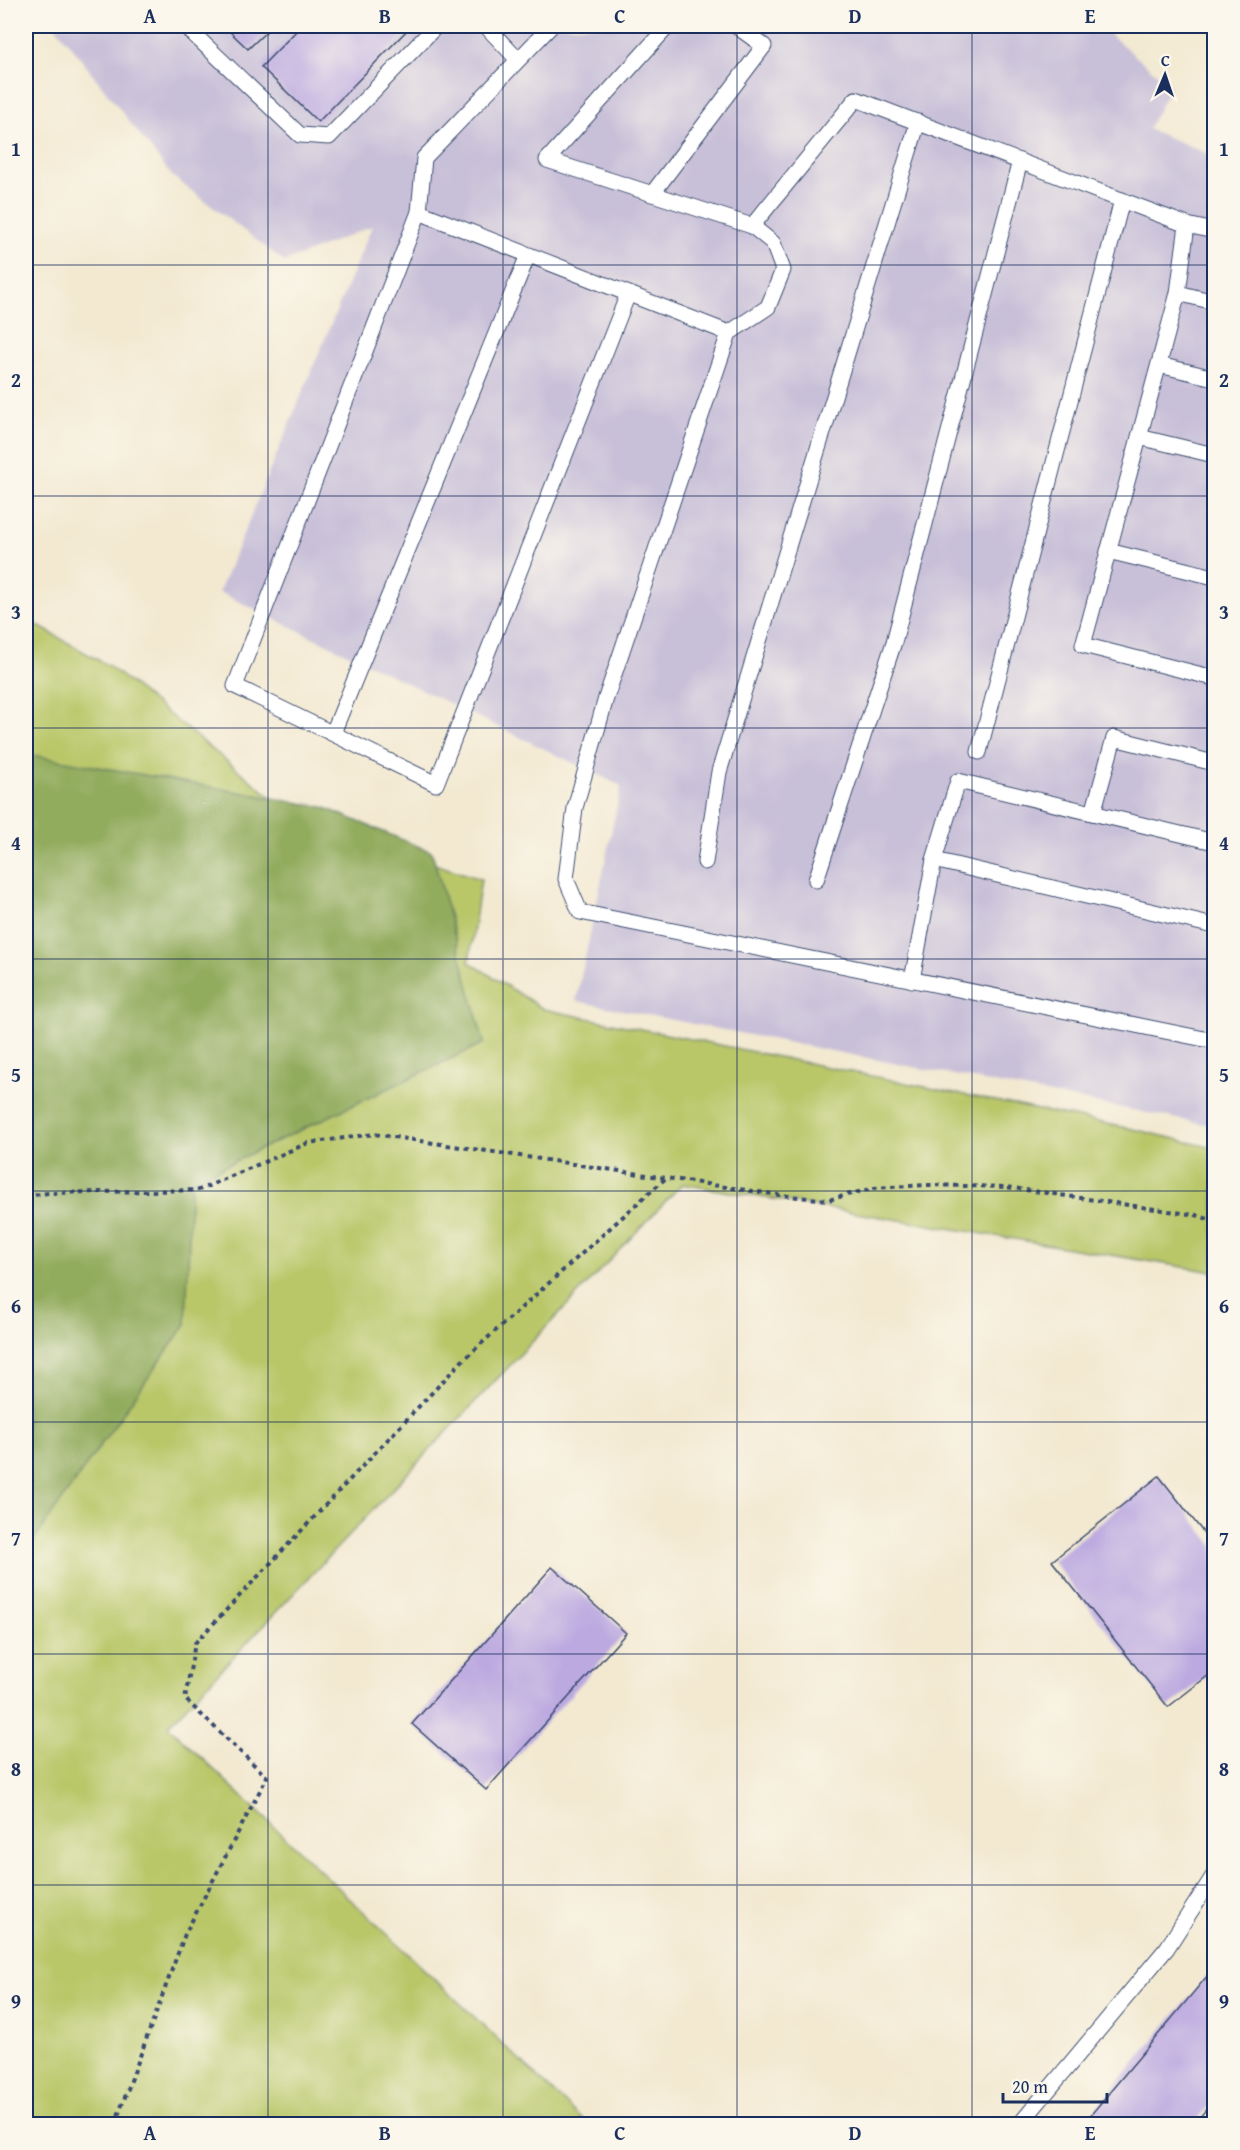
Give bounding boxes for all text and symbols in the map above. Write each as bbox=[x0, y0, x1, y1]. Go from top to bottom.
text: A bbox=[144, 1, 157, 30]
text: B bbox=[379, 1, 391, 30]
text: C bbox=[614, 1, 626, 30]
text: D bbox=[848, 1, 862, 30]
text: E bbox=[1085, 1, 1096, 30]
north arrow bbox=[1135, 45, 1195, 105]
text: С bbox=[1161, 48, 1170, 72]
text: 1 bbox=[11, 134, 21, 163]
text: 1 bbox=[1219, 134, 1229, 163]
text: 2 bbox=[11, 365, 21, 394]
text: 2 bbox=[1219, 365, 1229, 394]
text: 3 bbox=[11, 597, 21, 626]
text: 3 bbox=[1219, 597, 1229, 626]
text: 4 bbox=[11, 828, 21, 857]
text: 4 bbox=[1219, 828, 1229, 857]
text: 5 bbox=[11, 1060, 21, 1089]
text: 5 bbox=[1219, 1060, 1229, 1089]
text: 6 bbox=[11, 1291, 21, 1320]
text: 6 bbox=[1219, 1291, 1229, 1320]
text: 7 bbox=[11, 1523, 21, 1552]
text: 7 bbox=[1219, 1523, 1229, 1552]
text: 8 bbox=[11, 1754, 21, 1783]
text: 8 bbox=[1219, 1754, 1229, 1783]
text: 9 bbox=[11, 1986, 21, 2015]
text: 9 bbox=[1219, 1986, 1229, 2015]
scale bar bbox=[1003, 2066, 1106, 2104]
text: 20 m bbox=[1012, 2073, 1048, 2100]
text: A bbox=[144, 2118, 157, 2147]
text: B bbox=[379, 2118, 391, 2147]
text: C bbox=[614, 2118, 626, 2147]
text: D bbox=[848, 2118, 862, 2147]
text: E bbox=[1085, 2118, 1096, 2147]

